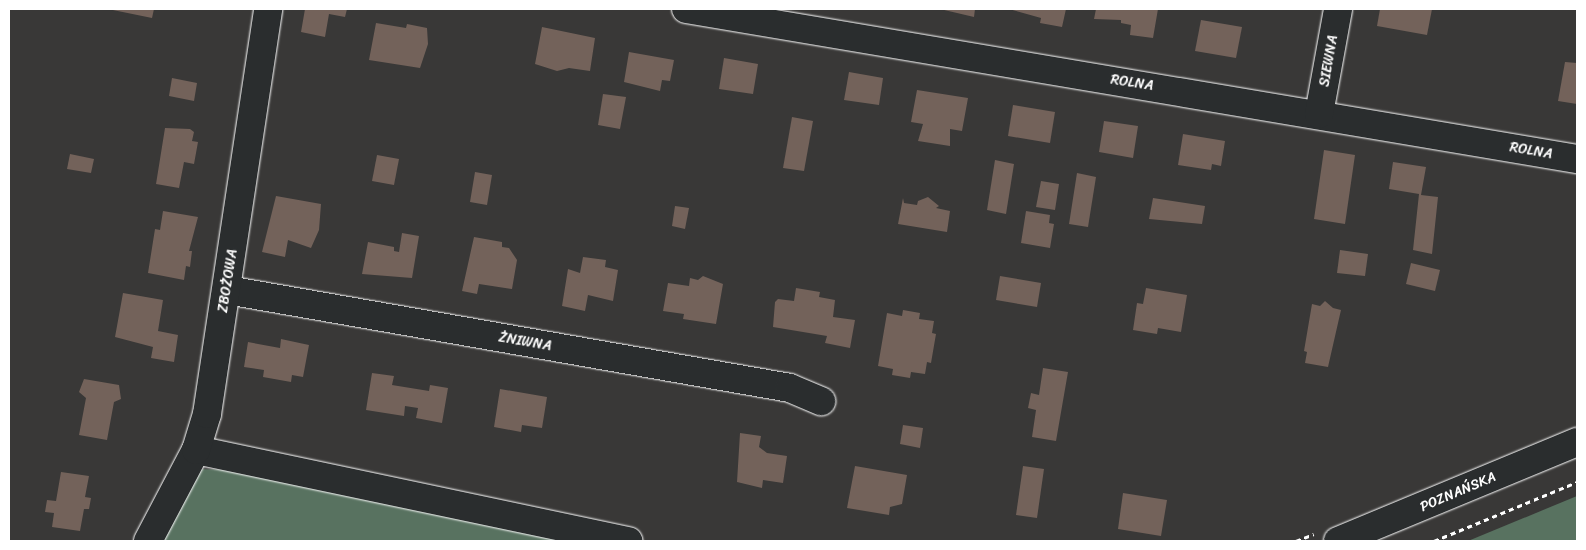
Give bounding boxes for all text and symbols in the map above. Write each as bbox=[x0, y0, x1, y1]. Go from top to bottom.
street label: SIEWNA bbox=[1316, 34, 1342, 88]
street label: ROLNA bbox=[1109, 71, 1155, 95]
street label: ROLNA bbox=[1508, 139, 1554, 163]
street label: ZBOŻOWA bbox=[215, 248, 241, 314]
street label: ŻNIWNA bbox=[497, 329, 553, 355]
street label: POZNAŃSKA bbox=[1418, 469, 1498, 515]

